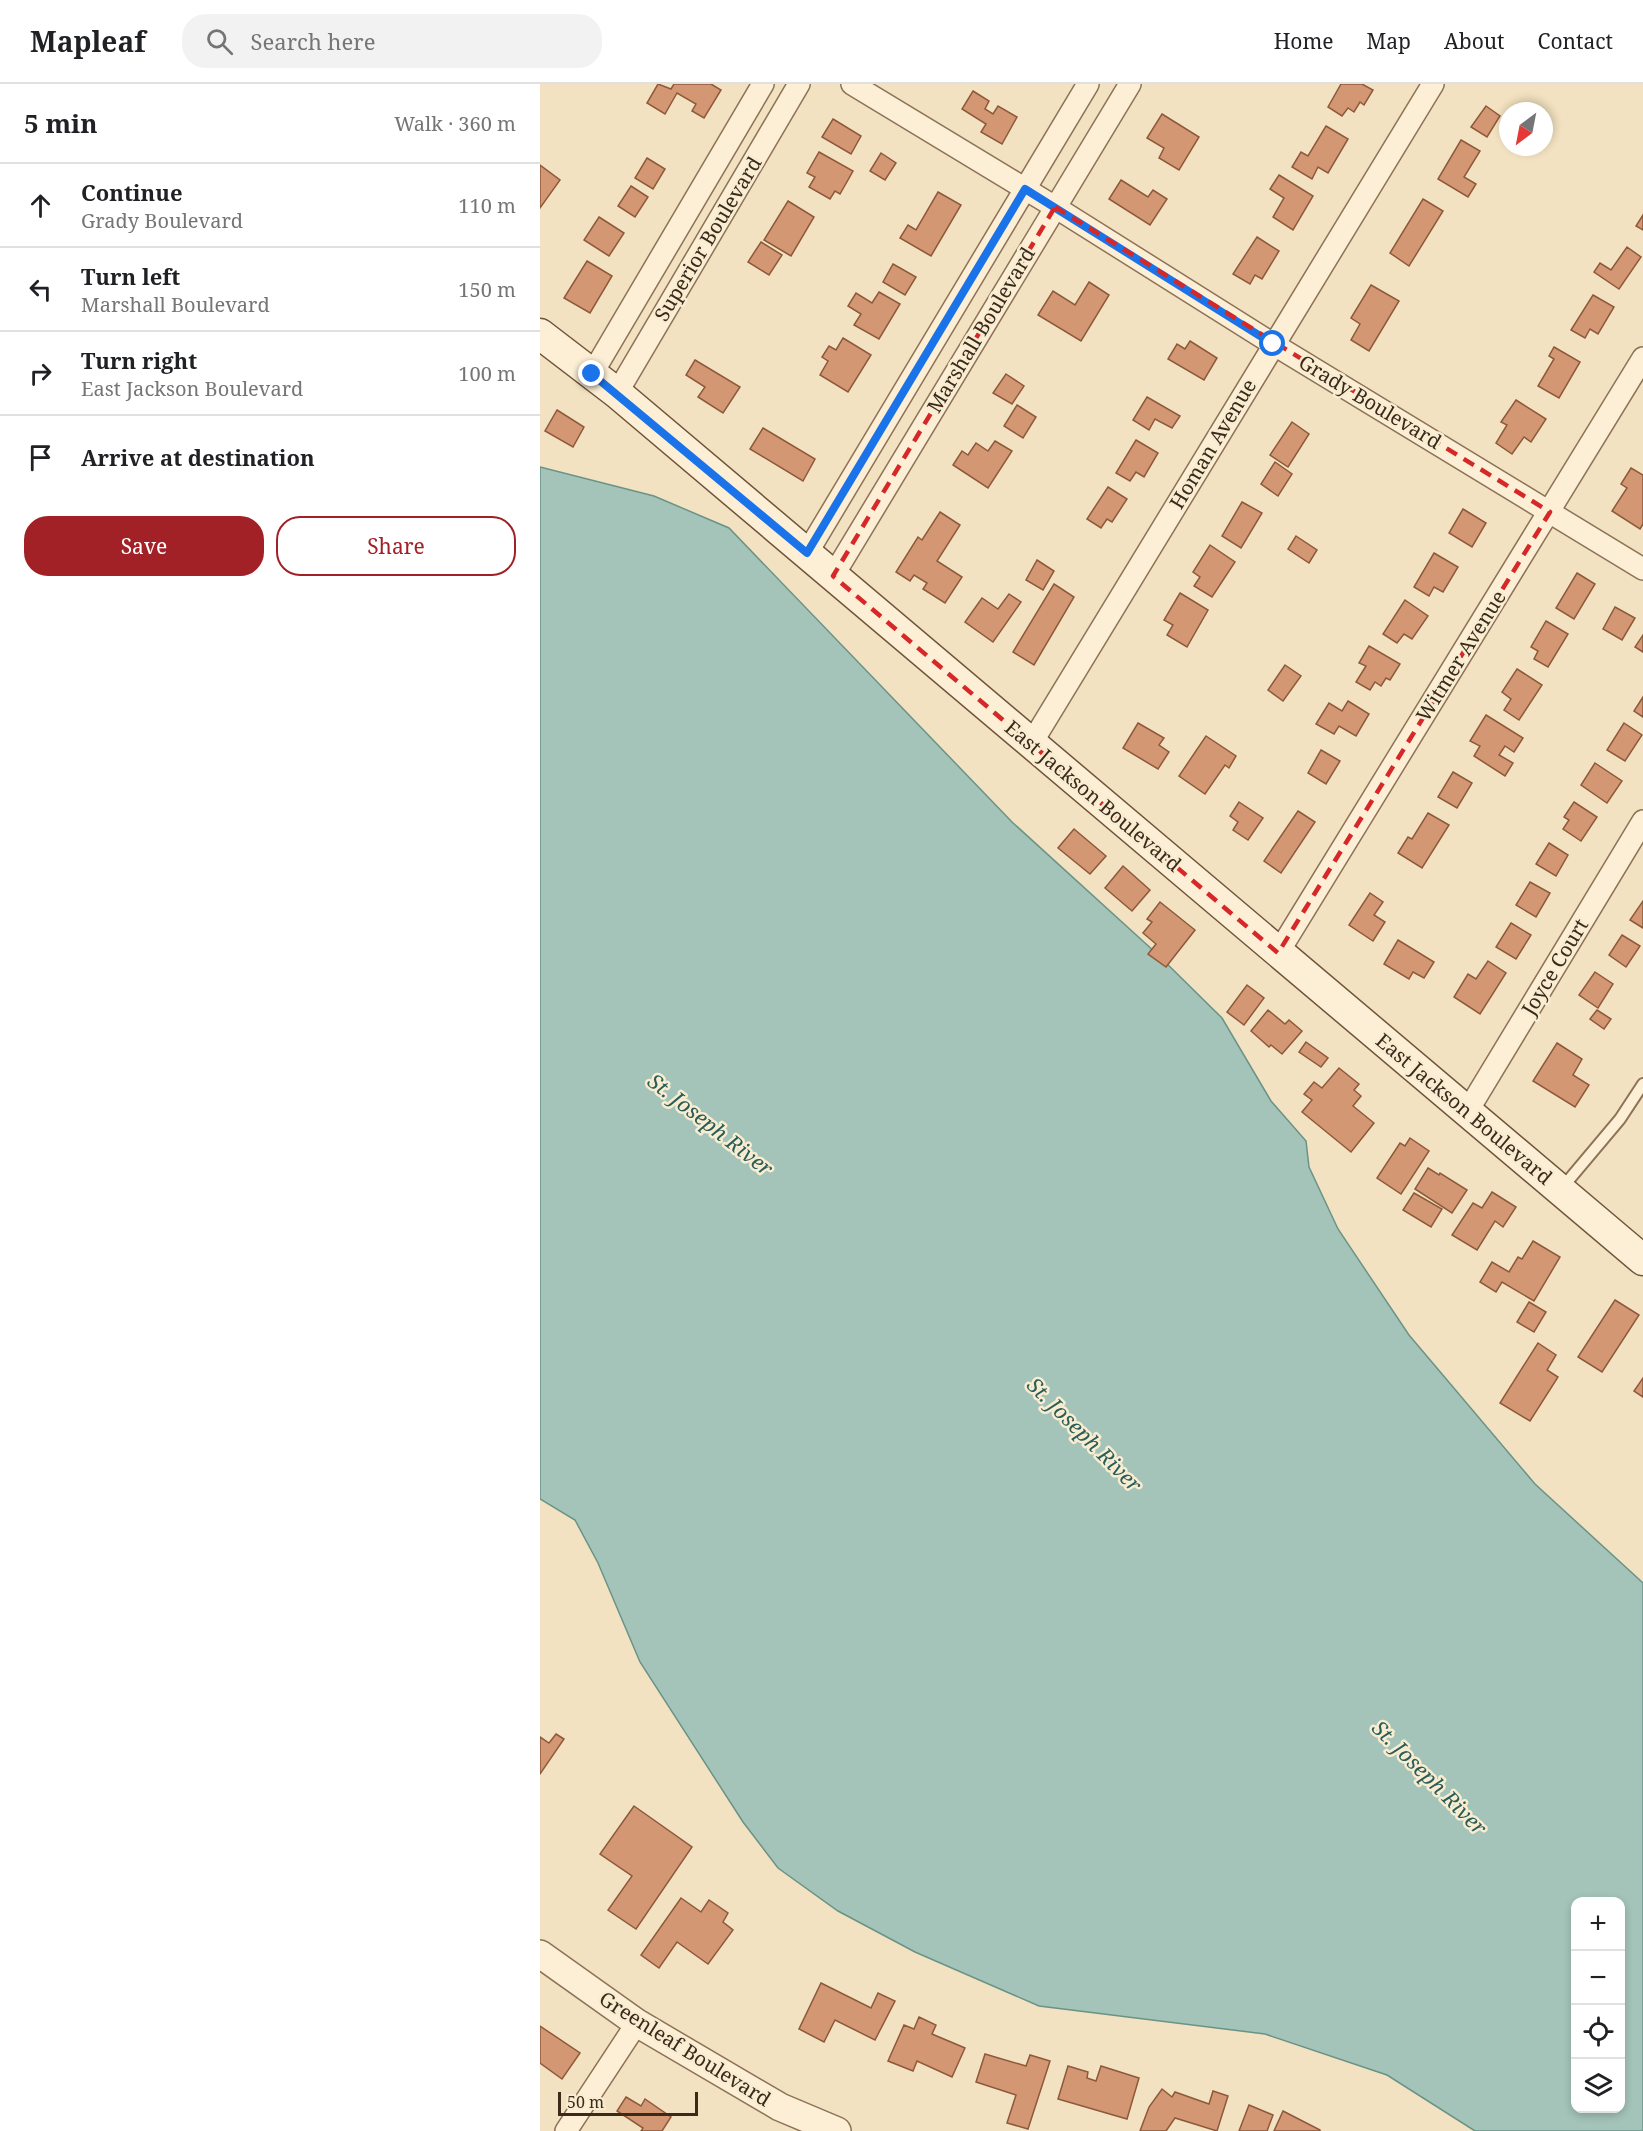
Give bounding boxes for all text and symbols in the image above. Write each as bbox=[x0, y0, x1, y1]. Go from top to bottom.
search box bbox=[182, 14, 602, 68]
text: Mapleaf bbox=[30, 22, 146, 60]
icon: search bbox=[203, 25, 236, 58]
text: Search here bbox=[251, 26, 375, 56]
text: Home bbox=[1274, 27, 1334, 55]
text: Map bbox=[1367, 27, 1411, 55]
text: About bbox=[1444, 27, 1505, 55]
text: Contact bbox=[1538, 27, 1613, 55]
north arrow bbox=[1499, 102, 1553, 156]
text: 5 min bbox=[24, 105, 98, 141]
text: Walk · 360 m bbox=[394, 110, 516, 137]
street label: Superior Boulevard bbox=[648, 152, 767, 326]
text: Continue bbox=[81, 177, 183, 207]
icon: ahead bbox=[24, 189, 57, 222]
text: 110 m bbox=[458, 192, 516, 219]
text: Grady Boulevard bbox=[81, 207, 243, 234]
street label: Marshall Boulevard bbox=[920, 242, 1041, 418]
text: Turn left bbox=[81, 261, 180, 291]
icon: left bbox=[24, 273, 57, 306]
text: 150 m bbox=[458, 276, 516, 303]
text: Marshall Boulevard bbox=[81, 291, 270, 318]
route start bbox=[1259, 330, 1285, 356]
text: Turn right bbox=[81, 345, 197, 375]
street label: Grady Boulevard bbox=[1294, 348, 1447, 455]
icon: right bbox=[24, 357, 57, 390]
text: 100 m bbox=[458, 360, 516, 387]
route end bbox=[578, 360, 604, 386]
street label: Homan Avenue bbox=[1163, 374, 1262, 514]
text: East Jackson Boulevard bbox=[81, 375, 303, 402]
icon: arrive bbox=[24, 441, 57, 474]
text: Arrive at destination bbox=[81, 442, 315, 472]
button: Save bbox=[24, 516, 264, 576]
button: Share bbox=[276, 516, 516, 576]
street label: Witmer Avenue bbox=[1409, 585, 1512, 727]
street label: East Jackson Boulevard bbox=[999, 714, 1187, 877]
street label: Joyce Court bbox=[1515, 913, 1594, 1021]
street label: East Jackson Boulevard bbox=[1370, 1027, 1558, 1190]
water label: St. Joseph River bbox=[642, 1067, 779, 1182]
water label: St. Joseph River bbox=[1021, 1371, 1148, 1498]
water label: St. Joseph River bbox=[1366, 1714, 1493, 1841]
map controls bbox=[1571, 1897, 1625, 2113]
button: + bbox=[1571, 1897, 1625, 1951]
button: − bbox=[1571, 1951, 1625, 2005]
street label: Greenleaf Boulevard bbox=[594, 1985, 776, 2112]
button: locate bbox=[1571, 2005, 1625, 2059]
button: layers bbox=[1571, 2059, 1625, 2113]
scale bar bbox=[558, 2089, 698, 2116]
text: 50 m bbox=[567, 2091, 604, 2113]

